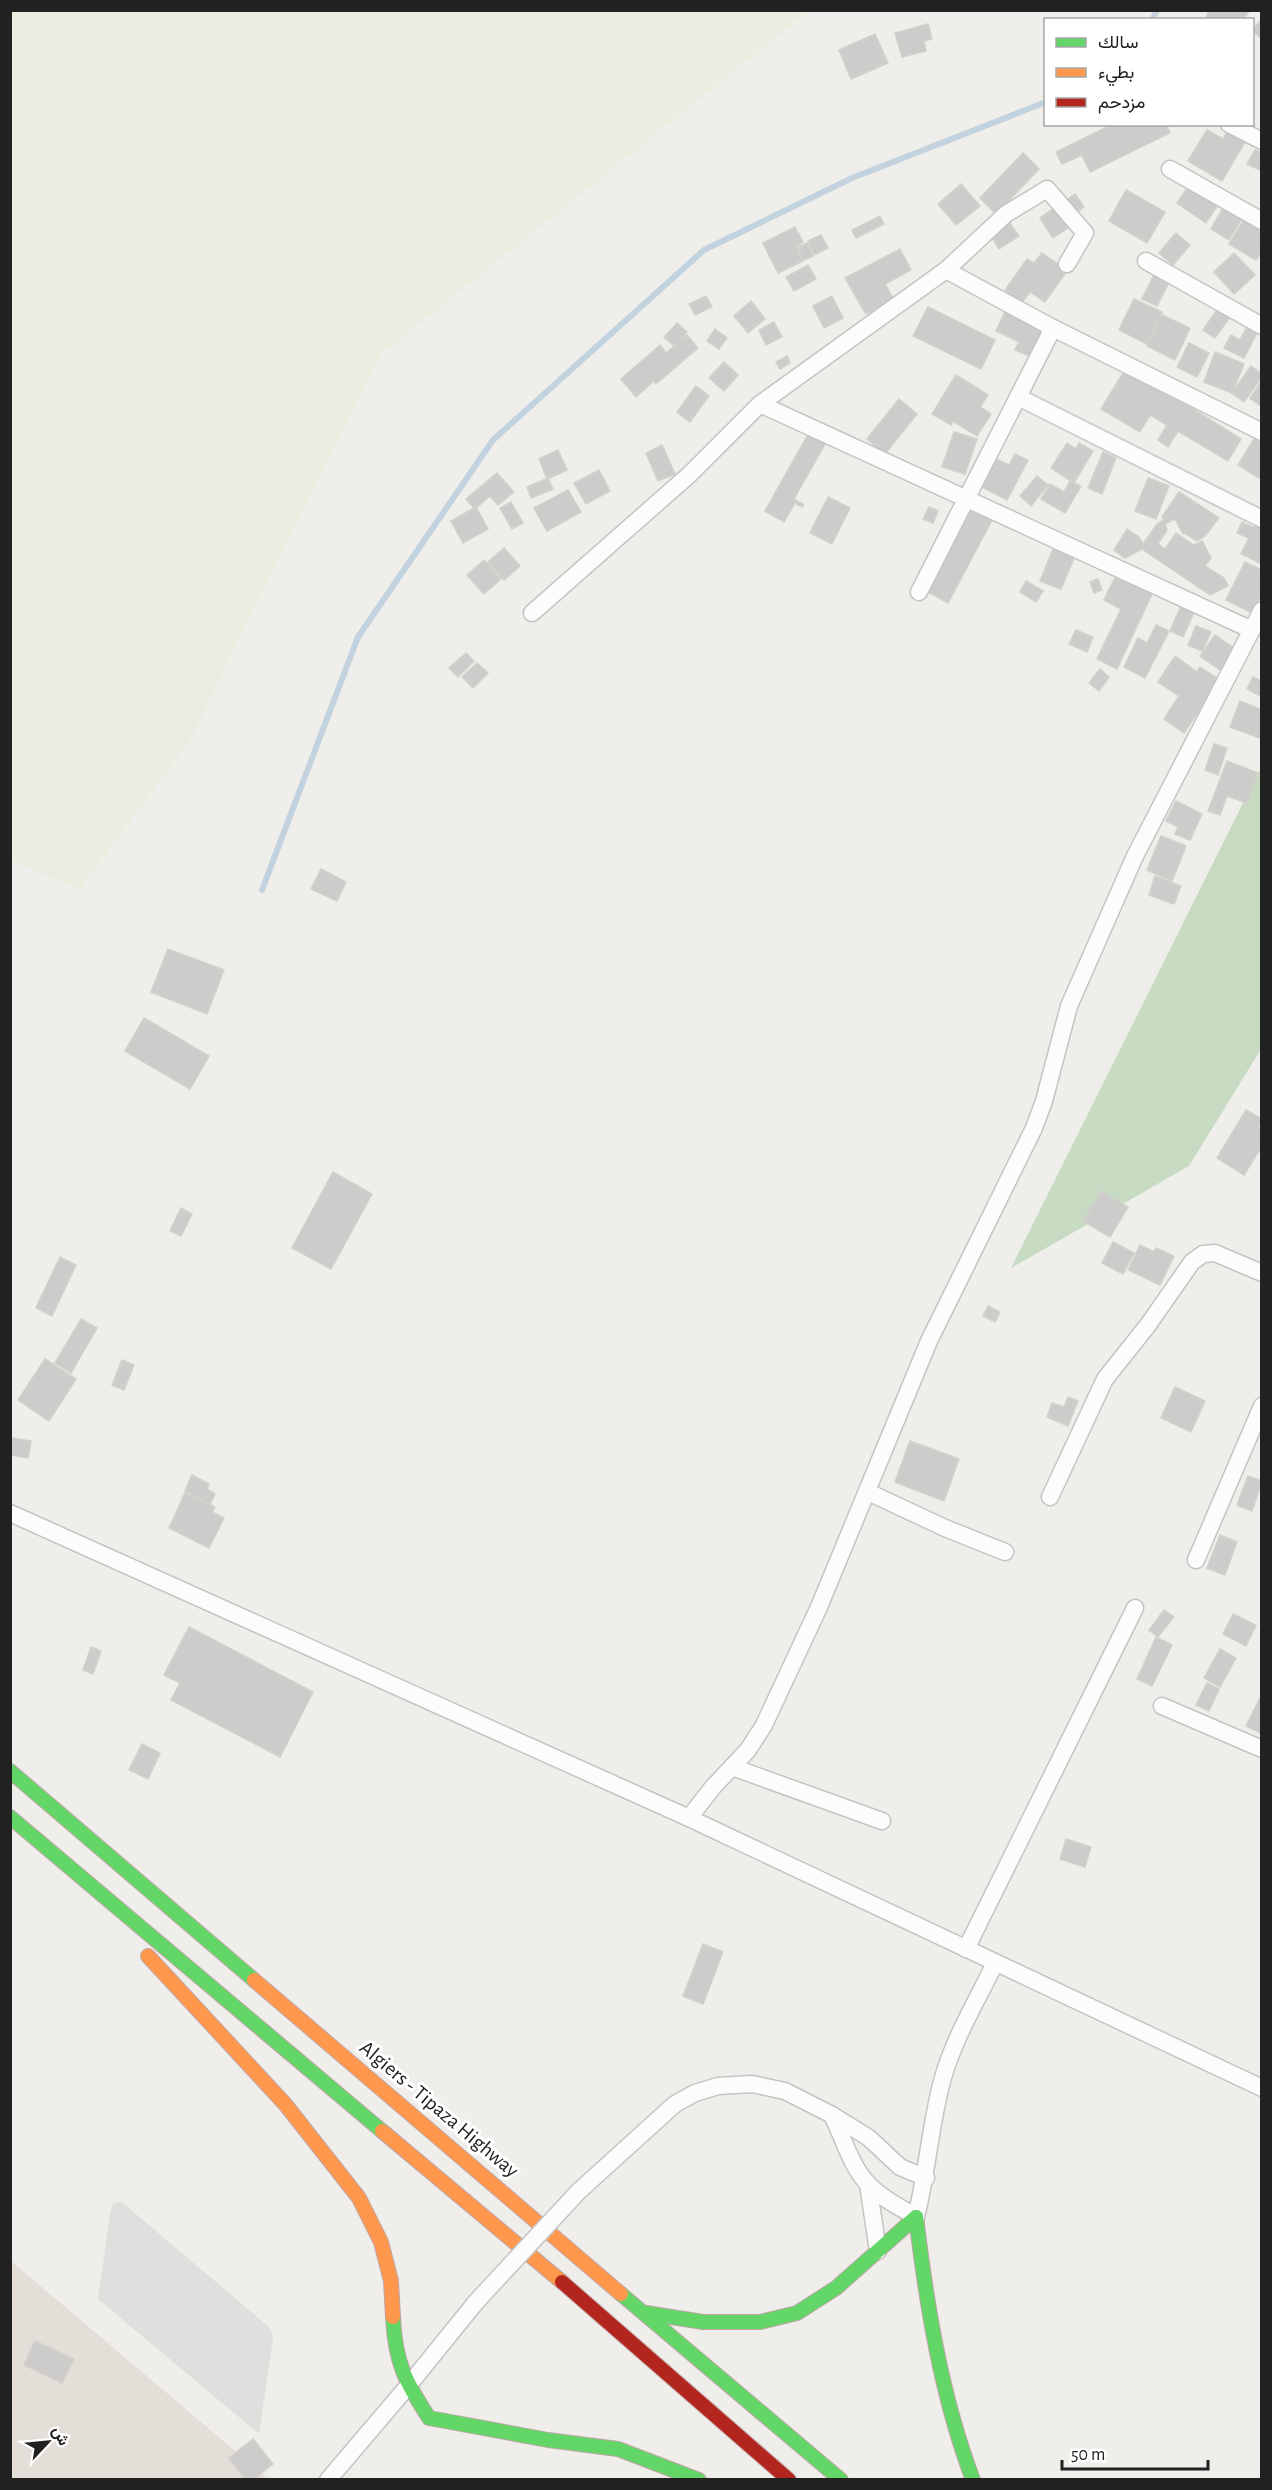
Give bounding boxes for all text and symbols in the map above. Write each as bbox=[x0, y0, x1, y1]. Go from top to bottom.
legend bbox=[1044, 18, 1254, 126]
text: سالك bbox=[1098, 34, 1138, 52]
text: بطيء bbox=[1098, 64, 1134, 87]
text: مزدحم bbox=[1098, 94, 1145, 114]
street label: Algiers - Tipaza Highway bbox=[356, 2037, 522, 2181]
north arrow bbox=[18, 2412, 78, 2472]
text: ش bbox=[48, 2424, 72, 2448]
scale bar bbox=[1062, 2433, 1208, 2471]
text: 50 m bbox=[1071, 2446, 1105, 2464]

